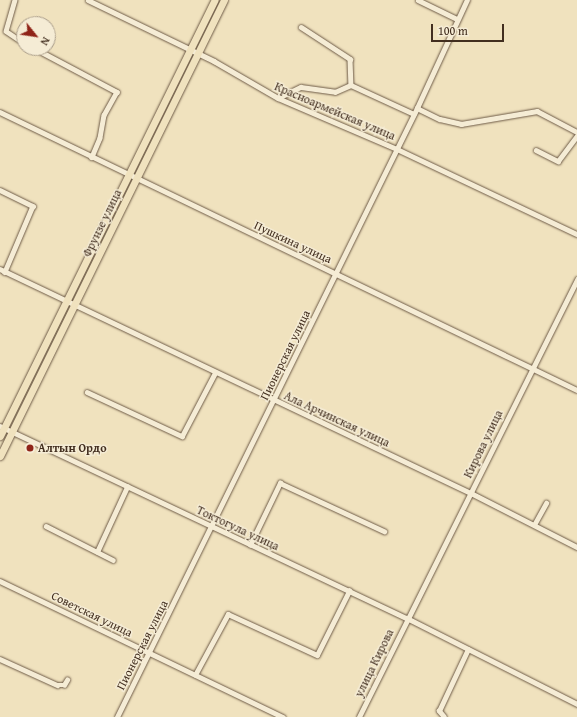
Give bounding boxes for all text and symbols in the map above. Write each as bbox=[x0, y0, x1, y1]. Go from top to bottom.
north arrow bbox=[16, 16, 56, 56]
scale bar bbox=[433, 16, 506, 42]
text: 100 m bbox=[438, 22, 468, 39]
text: N bbox=[37, 34, 54, 49]
street label: Красноармейская улица bbox=[272, 79, 398, 143]
street label: Фрунзе улица bbox=[79, 187, 125, 259]
street label: Пушкина улица bbox=[252, 218, 334, 266]
street label: Пионерская улица bbox=[257, 308, 313, 402]
street label: Ала Арчинская улица bbox=[282, 388, 392, 450]
street label: Кирова улица bbox=[460, 408, 506, 480]
place label: Алтын Ордо bbox=[38, 441, 107, 455]
marker: Алтын Ордо bbox=[25, 443, 35, 453]
street label: Токтогула улица bbox=[194, 503, 282, 553]
street label: Советская улица bbox=[49, 588, 135, 640]
street label: Пионерская улица bbox=[113, 598, 171, 692]
street label: улица Кирова bbox=[351, 627, 397, 699]

